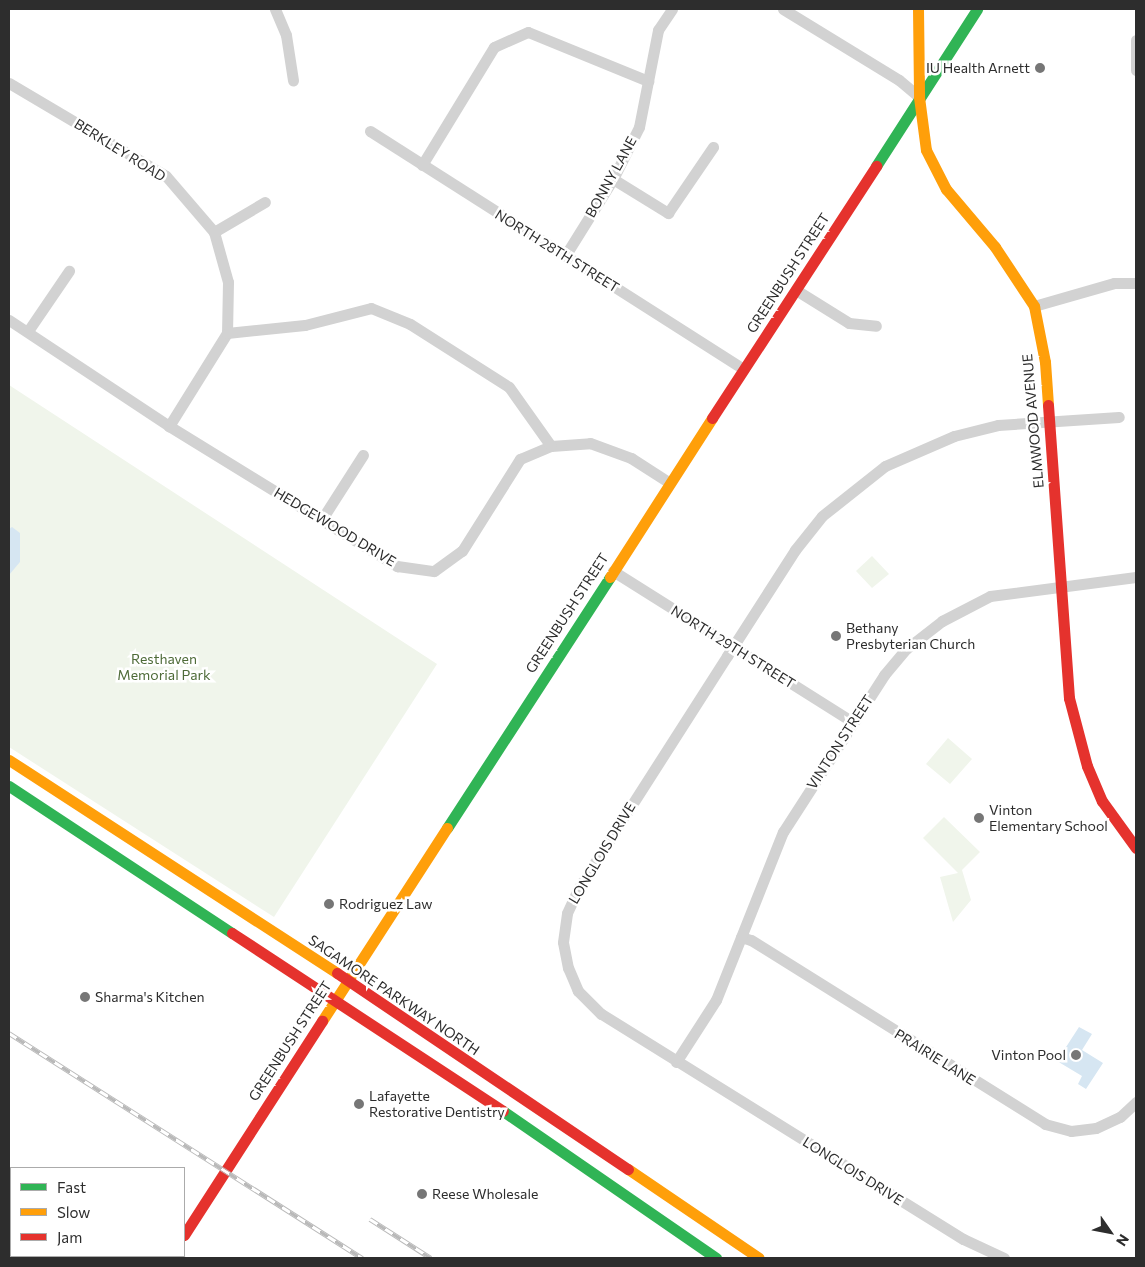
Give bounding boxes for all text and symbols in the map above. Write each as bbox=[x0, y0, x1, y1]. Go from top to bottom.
place label: IU Health Arnett bbox=[926, 60, 1030, 76]
marker: IU Health Arnett bbox=[1034, 62, 1046, 74]
street label: BERKLEY ROAD bbox=[71, 115, 169, 185]
street label: BONNY LANE bbox=[582, 134, 640, 220]
street label: NORTH 28TH STREET bbox=[492, 206, 622, 296]
street label: GREENBUSH STREET bbox=[743, 210, 833, 336]
street label: ELMWOOD AVENUE bbox=[1019, 353, 1047, 489]
street label: HEDGEWOOD DRIVE bbox=[271, 484, 399, 570]
street label: GREENBUSH STREET bbox=[522, 550, 612, 676]
street label: NORTH 29TH STREET bbox=[668, 602, 798, 692]
place label: Bethany Presbyterian Church bbox=[846, 620, 975, 652]
marker: Bethany Presbyterian Church bbox=[830, 630, 842, 642]
park label: Resthaven Memorial Park bbox=[117, 651, 211, 684]
street label: VINTON STREET bbox=[803, 692, 877, 792]
street label: LONGLOIS DRIVE bbox=[565, 799, 639, 907]
place label: Vinton Elementary School bbox=[989, 802, 1108, 834]
marker: Vinton Elementary School bbox=[973, 812, 985, 824]
place label: Rodriguez Law bbox=[339, 896, 432, 912]
marker: Rodriguez Law bbox=[323, 898, 335, 910]
street label: SAGAMORE PARKWAY NORTH bbox=[305, 931, 483, 1059]
street label: GREENBUSH STREET bbox=[245, 978, 335, 1104]
place label: Sharma's Kitchen bbox=[95, 989, 205, 1005]
marker: Sharma's Kitchen bbox=[79, 991, 91, 1003]
street label: PRAIRIE LANE bbox=[891, 1025, 979, 1089]
place label: Vinton Pool bbox=[991, 1047, 1066, 1063]
marker: Vinton Pool bbox=[1070, 1049, 1082, 1061]
place label: Lafayette Restorative Dentistry bbox=[369, 1088, 505, 1120]
marker: Lafayette Restorative Dentistry bbox=[353, 1098, 365, 1110]
street label: LONGLOIS DRIVE bbox=[800, 1133, 906, 1209]
legend bbox=[10, 1167, 185, 1257]
text: Fast bbox=[57, 1178, 86, 1196]
place label: Reese Wholesale bbox=[432, 1186, 538, 1202]
marker: Reese Wholesale bbox=[416, 1188, 428, 1200]
text: Slow bbox=[57, 1203, 90, 1221]
north arrow bbox=[1085, 1207, 1135, 1257]
text: Jam bbox=[57, 1228, 82, 1246]
text: N bbox=[1113, 1231, 1133, 1249]

